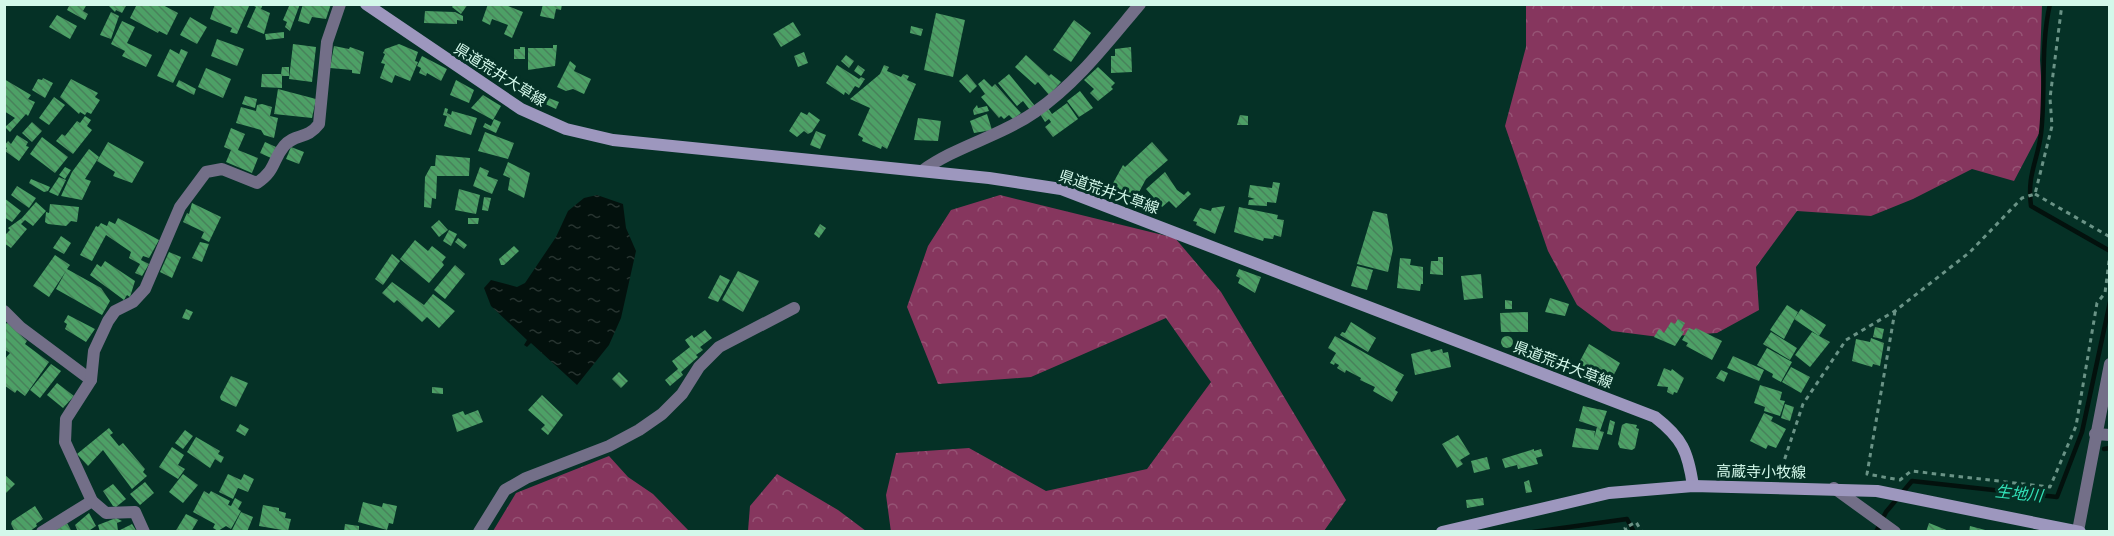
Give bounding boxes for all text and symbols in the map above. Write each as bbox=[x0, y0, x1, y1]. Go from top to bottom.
street label: 県道荒井大草線 bbox=[451, 40, 549, 110]
street label: 県道荒井大草線 bbox=[1056, 166, 1162, 218]
street label: 県道荒井大草線 bbox=[1511, 338, 1615, 392]
street label: 高蔵寺小牧線 bbox=[1716, 462, 1806, 482]
water label: 生地川 bbox=[1994, 482, 2046, 506]

